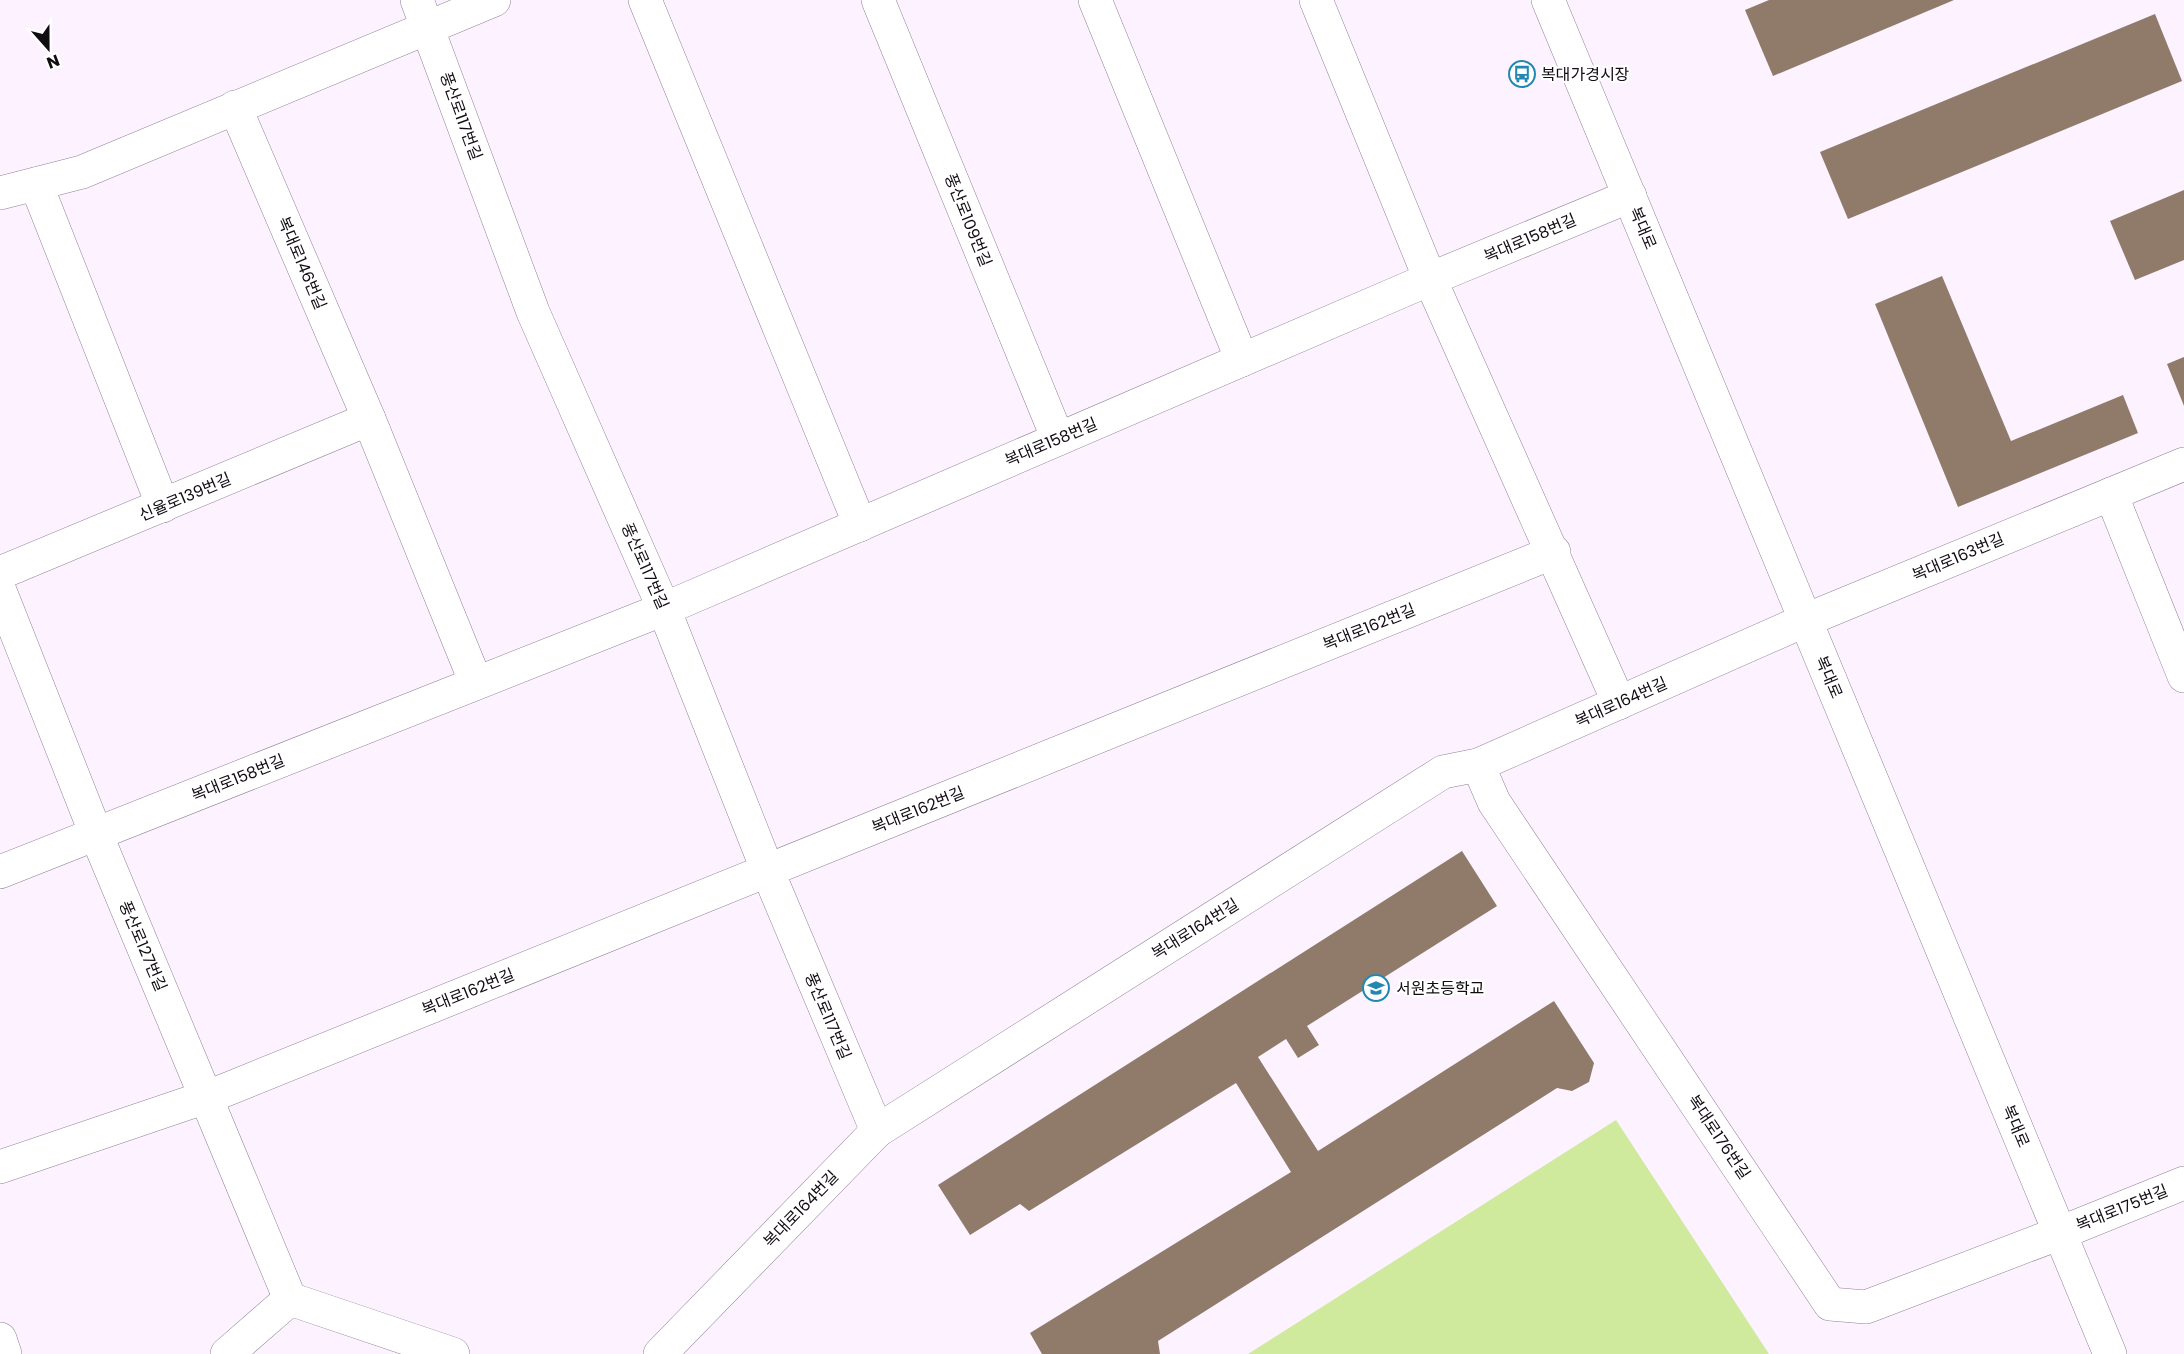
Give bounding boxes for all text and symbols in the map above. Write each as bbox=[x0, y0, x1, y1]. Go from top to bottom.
north arrow bbox=[18, 18, 78, 78]
text: N bbox=[43, 49, 63, 74]
bus stop icon: 복대가경시장 bbox=[1507, 59, 1537, 89]
place label: 복대가경시장 bbox=[1541, 63, 1630, 86]
street label: 풍산로117번길 bbox=[434, 69, 488, 163]
street label: 풍산로109번길 bbox=[939, 170, 997, 270]
street label: 복대로 bbox=[1624, 203, 1662, 253]
street label: 복대로158번길 bbox=[1480, 208, 1580, 268]
street label: 복대로146번길 bbox=[272, 213, 332, 313]
street label: 복대로158번길 bbox=[1001, 412, 1101, 472]
street label: 신율로139번길 bbox=[135, 467, 235, 527]
street label: 풍산로117번길 bbox=[616, 519, 674, 613]
street label: 복대로163번길 bbox=[1908, 527, 2008, 587]
street label: 복대로162번길 bbox=[1319, 598, 1419, 656]
street label: 복대로 bbox=[1810, 652, 1848, 702]
street label: 복대로164번길 bbox=[1571, 671, 1671, 733]
street label: 복대로158번길 bbox=[188, 749, 288, 807]
street label: 복대로162번길 bbox=[868, 781, 968, 839]
street label: 복대로164번길 bbox=[1147, 893, 1243, 965]
street label: 풍산로127번길 bbox=[114, 897, 172, 995]
street label: 복대로162번길 bbox=[418, 963, 518, 1021]
street label: 풍산로117번길 bbox=[799, 969, 857, 1063]
school or university icon: 서원초등학교 bbox=[1361, 973, 1391, 1003]
place label: 서원초등학교 bbox=[1396, 977, 1484, 1000]
street label: 복대로176번길 bbox=[1682, 1090, 1756, 1184]
street label: 복대로 bbox=[1997, 1101, 2035, 1151]
street label: 복대로164번길 bbox=[758, 1165, 844, 1253]
street label: 복대로175번길 bbox=[2072, 1179, 2172, 1237]

